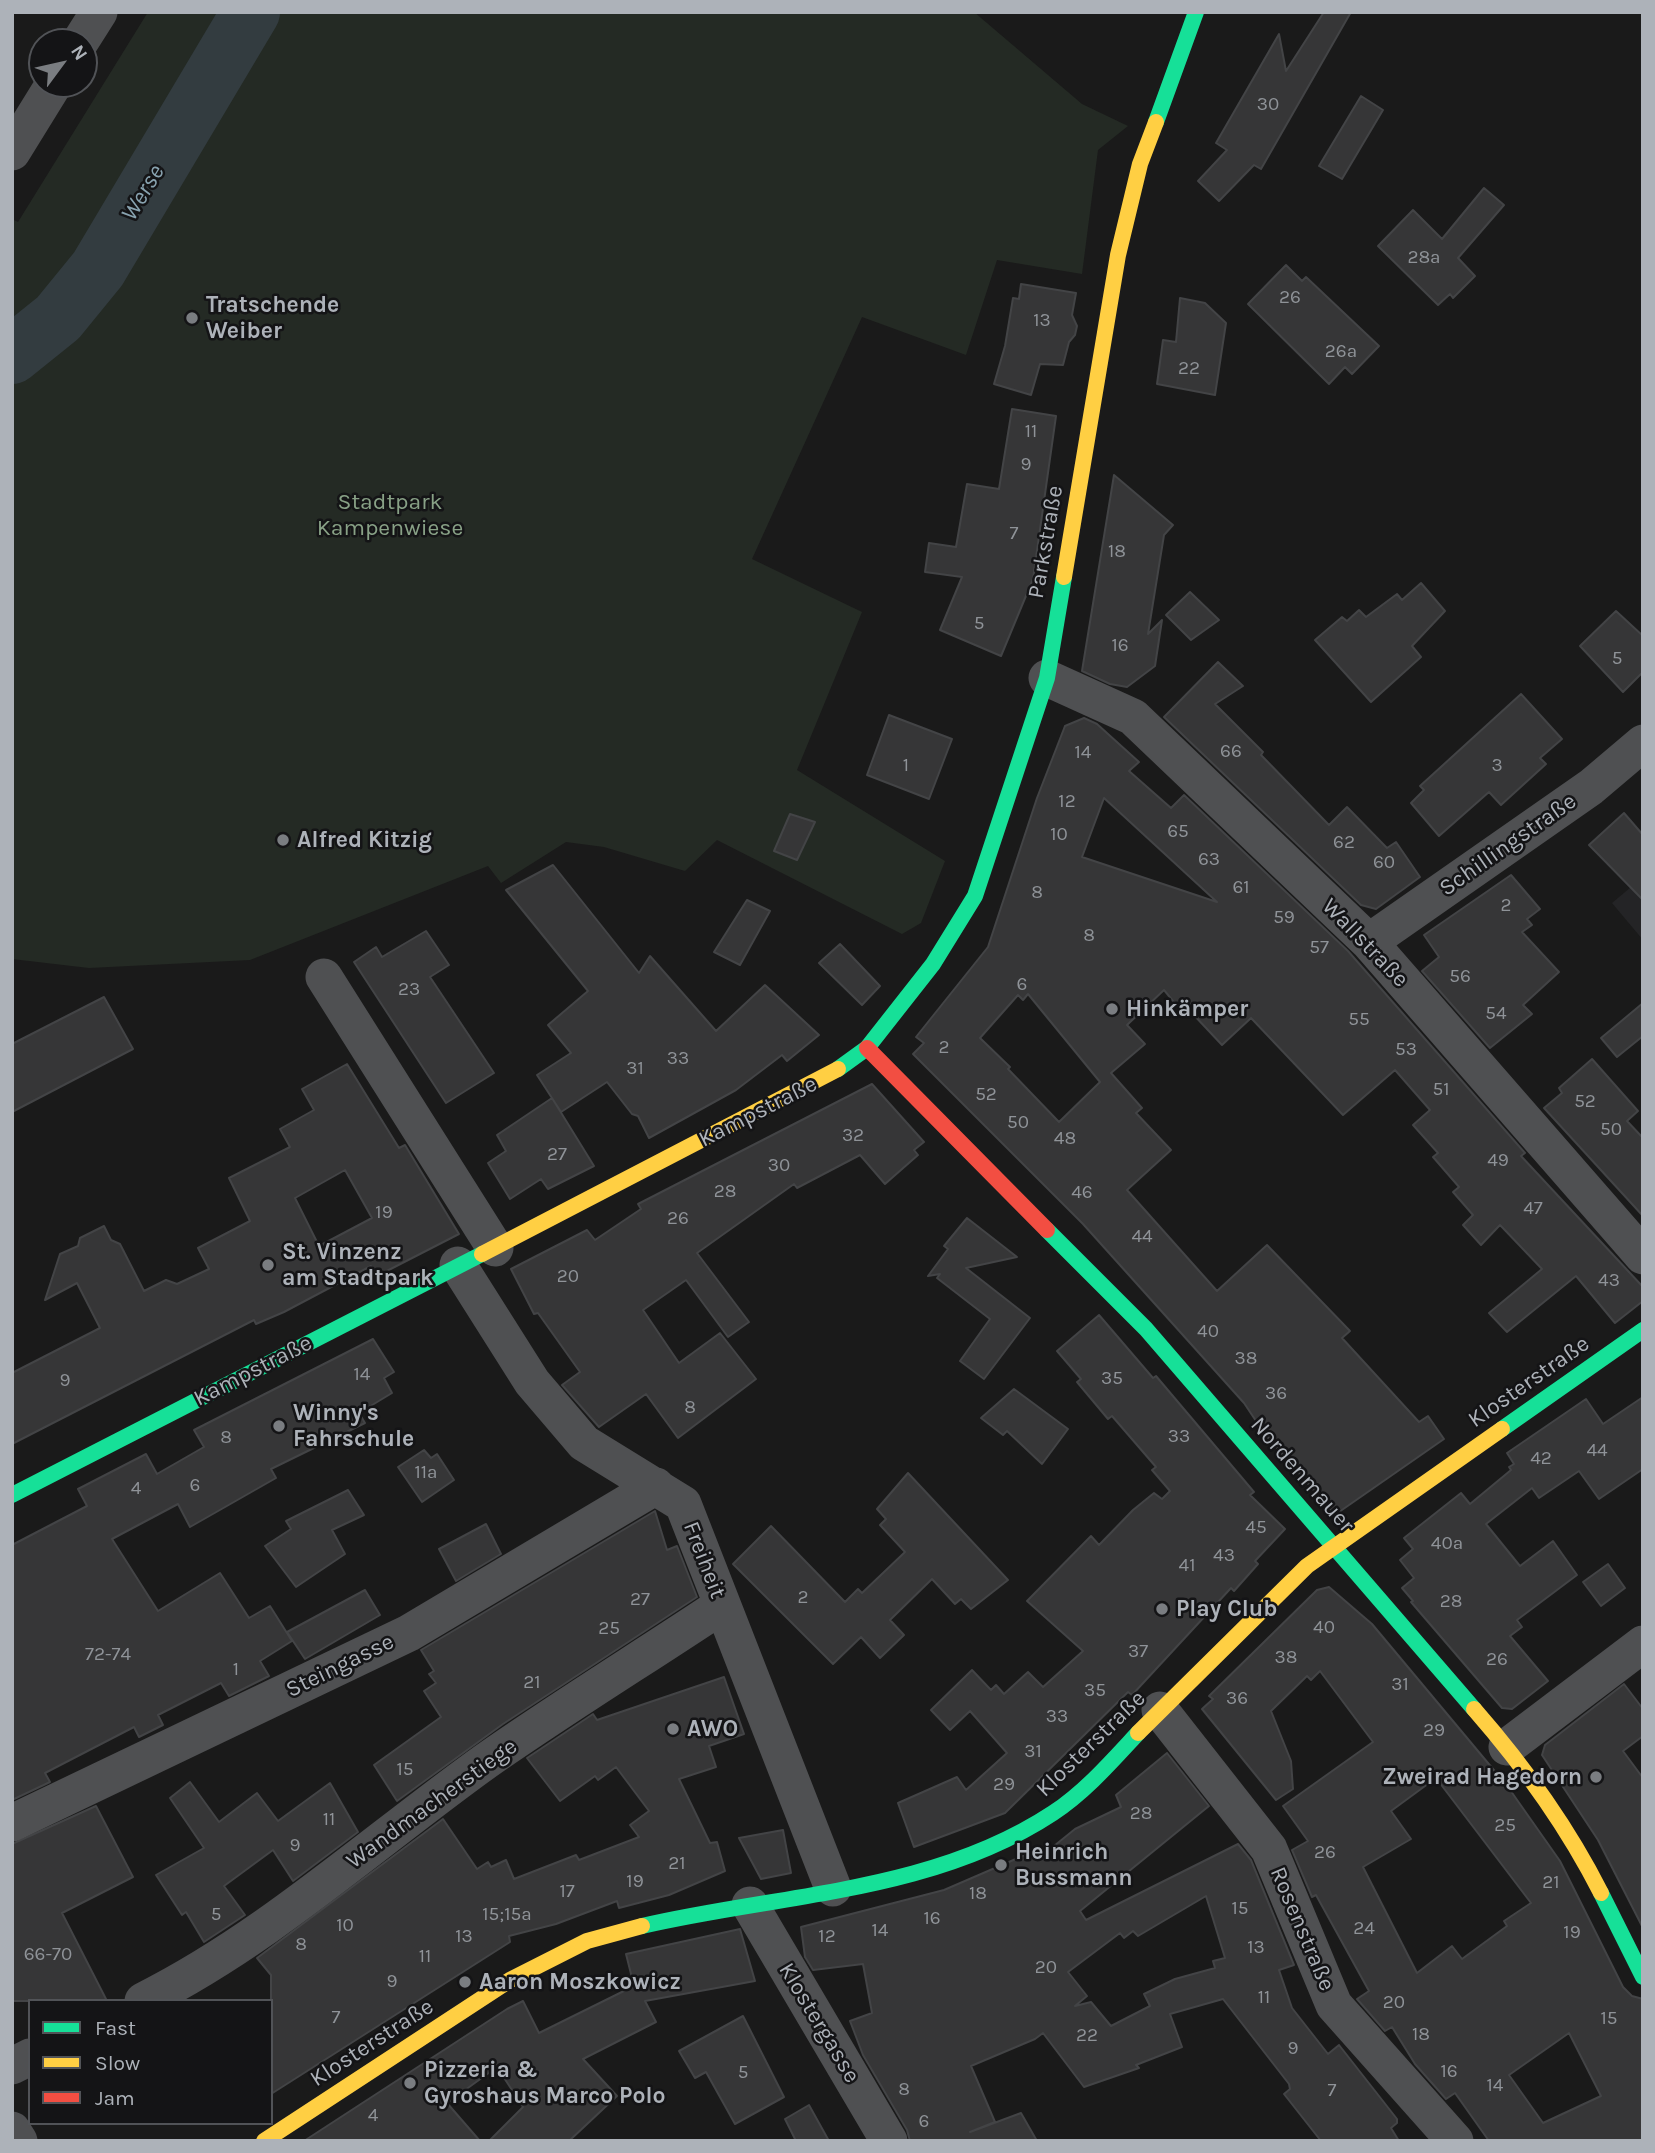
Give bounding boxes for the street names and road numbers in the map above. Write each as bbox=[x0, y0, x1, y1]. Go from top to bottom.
street label: Parkstraße bbox=[1022, 483, 1070, 601]
street label: Schillingstraße bbox=[1434, 788, 1582, 902]
street label: Wallstraße bbox=[1316, 893, 1414, 993]
street label: Kampstraße bbox=[694, 1070, 822, 1154]
street label: Kampstraße bbox=[189, 1329, 317, 1413]
street label: Klosterstraße bbox=[1463, 1330, 1595, 1434]
street label: Nordenmauer bbox=[1244, 1412, 1360, 1538]
street label: Freiheit bbox=[677, 1518, 731, 1602]
street label: Steingasse bbox=[281, 1628, 399, 1704]
street label: Klosterstraße bbox=[1031, 1685, 1151, 1803]
street label: Wandmacherstiege bbox=[341, 1733, 523, 1875]
street label: Rosenstraße bbox=[1263, 1863, 1341, 1995]
street label: Klostergasse bbox=[772, 1958, 866, 2088]
street label: Klosterstraße bbox=[305, 1993, 439, 2093]

